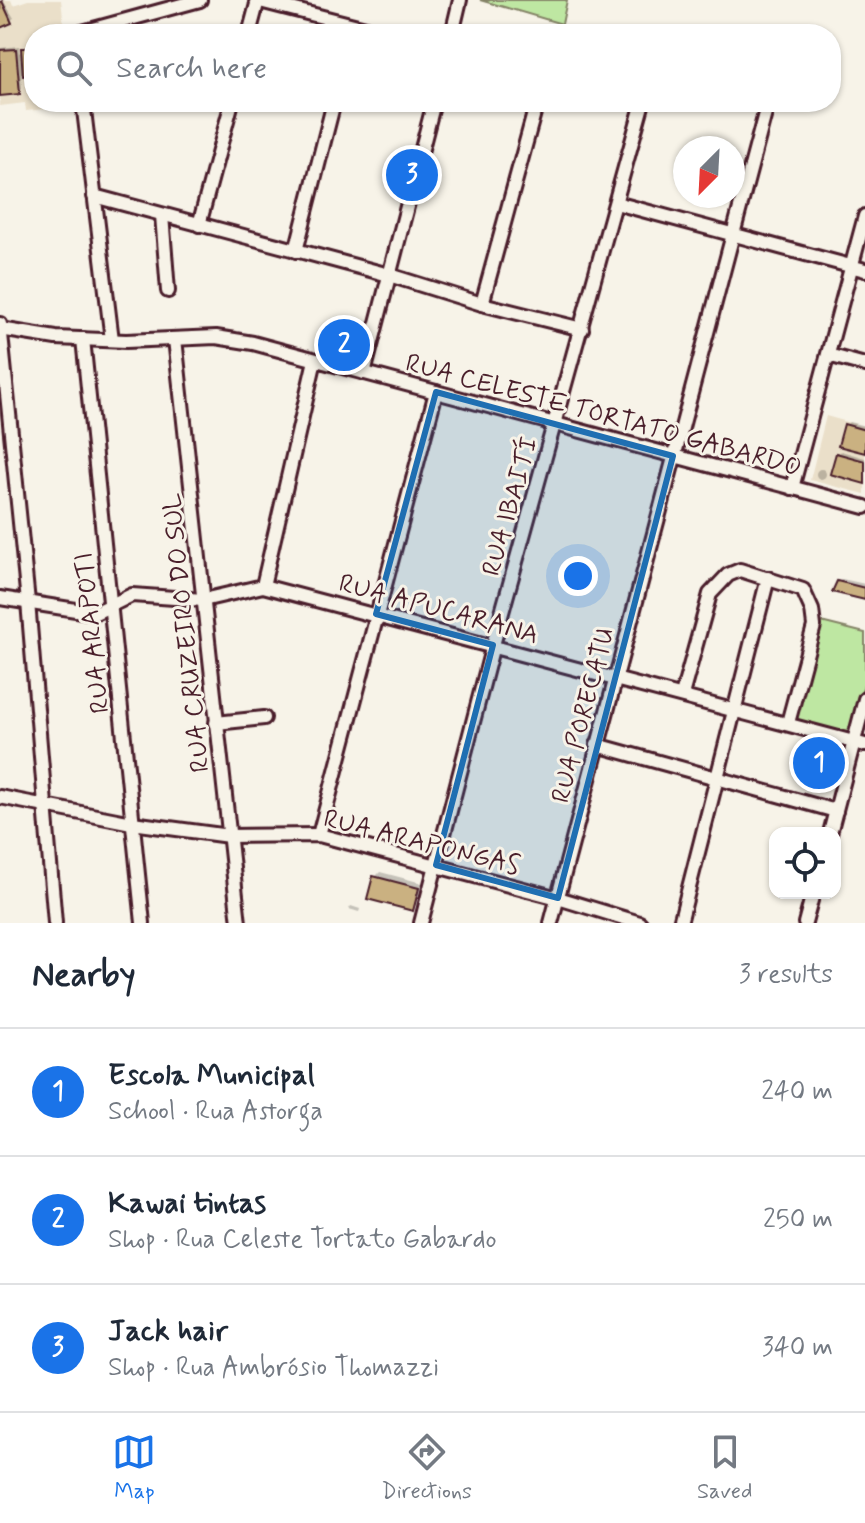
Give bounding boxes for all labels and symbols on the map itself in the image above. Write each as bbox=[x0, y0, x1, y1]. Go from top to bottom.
north arrow bbox=[673, 136, 745, 208]
pin: 3 bbox=[386, 145, 438, 205]
pin: 2 bbox=[318, 315, 370, 375]
street label: RUA CELESTE TORTATO GABARDO bbox=[402, 347, 805, 485]
street label: RUA IBAITÍ bbox=[474, 433, 547, 580]
street label: RUA CRUZEIRO DO SUL bbox=[155, 492, 219, 774]
street label: RUA ARAPOTI bbox=[68, 551, 118, 715]
your location bbox=[558, 556, 598, 596]
street label: RUA APUCARANA bbox=[335, 567, 542, 653]
street label: RUA PORECATU bbox=[544, 624, 624, 807]
pin: 1 bbox=[793, 733, 845, 793]
street label: RUA ARAPONGAS bbox=[320, 802, 523, 884]

